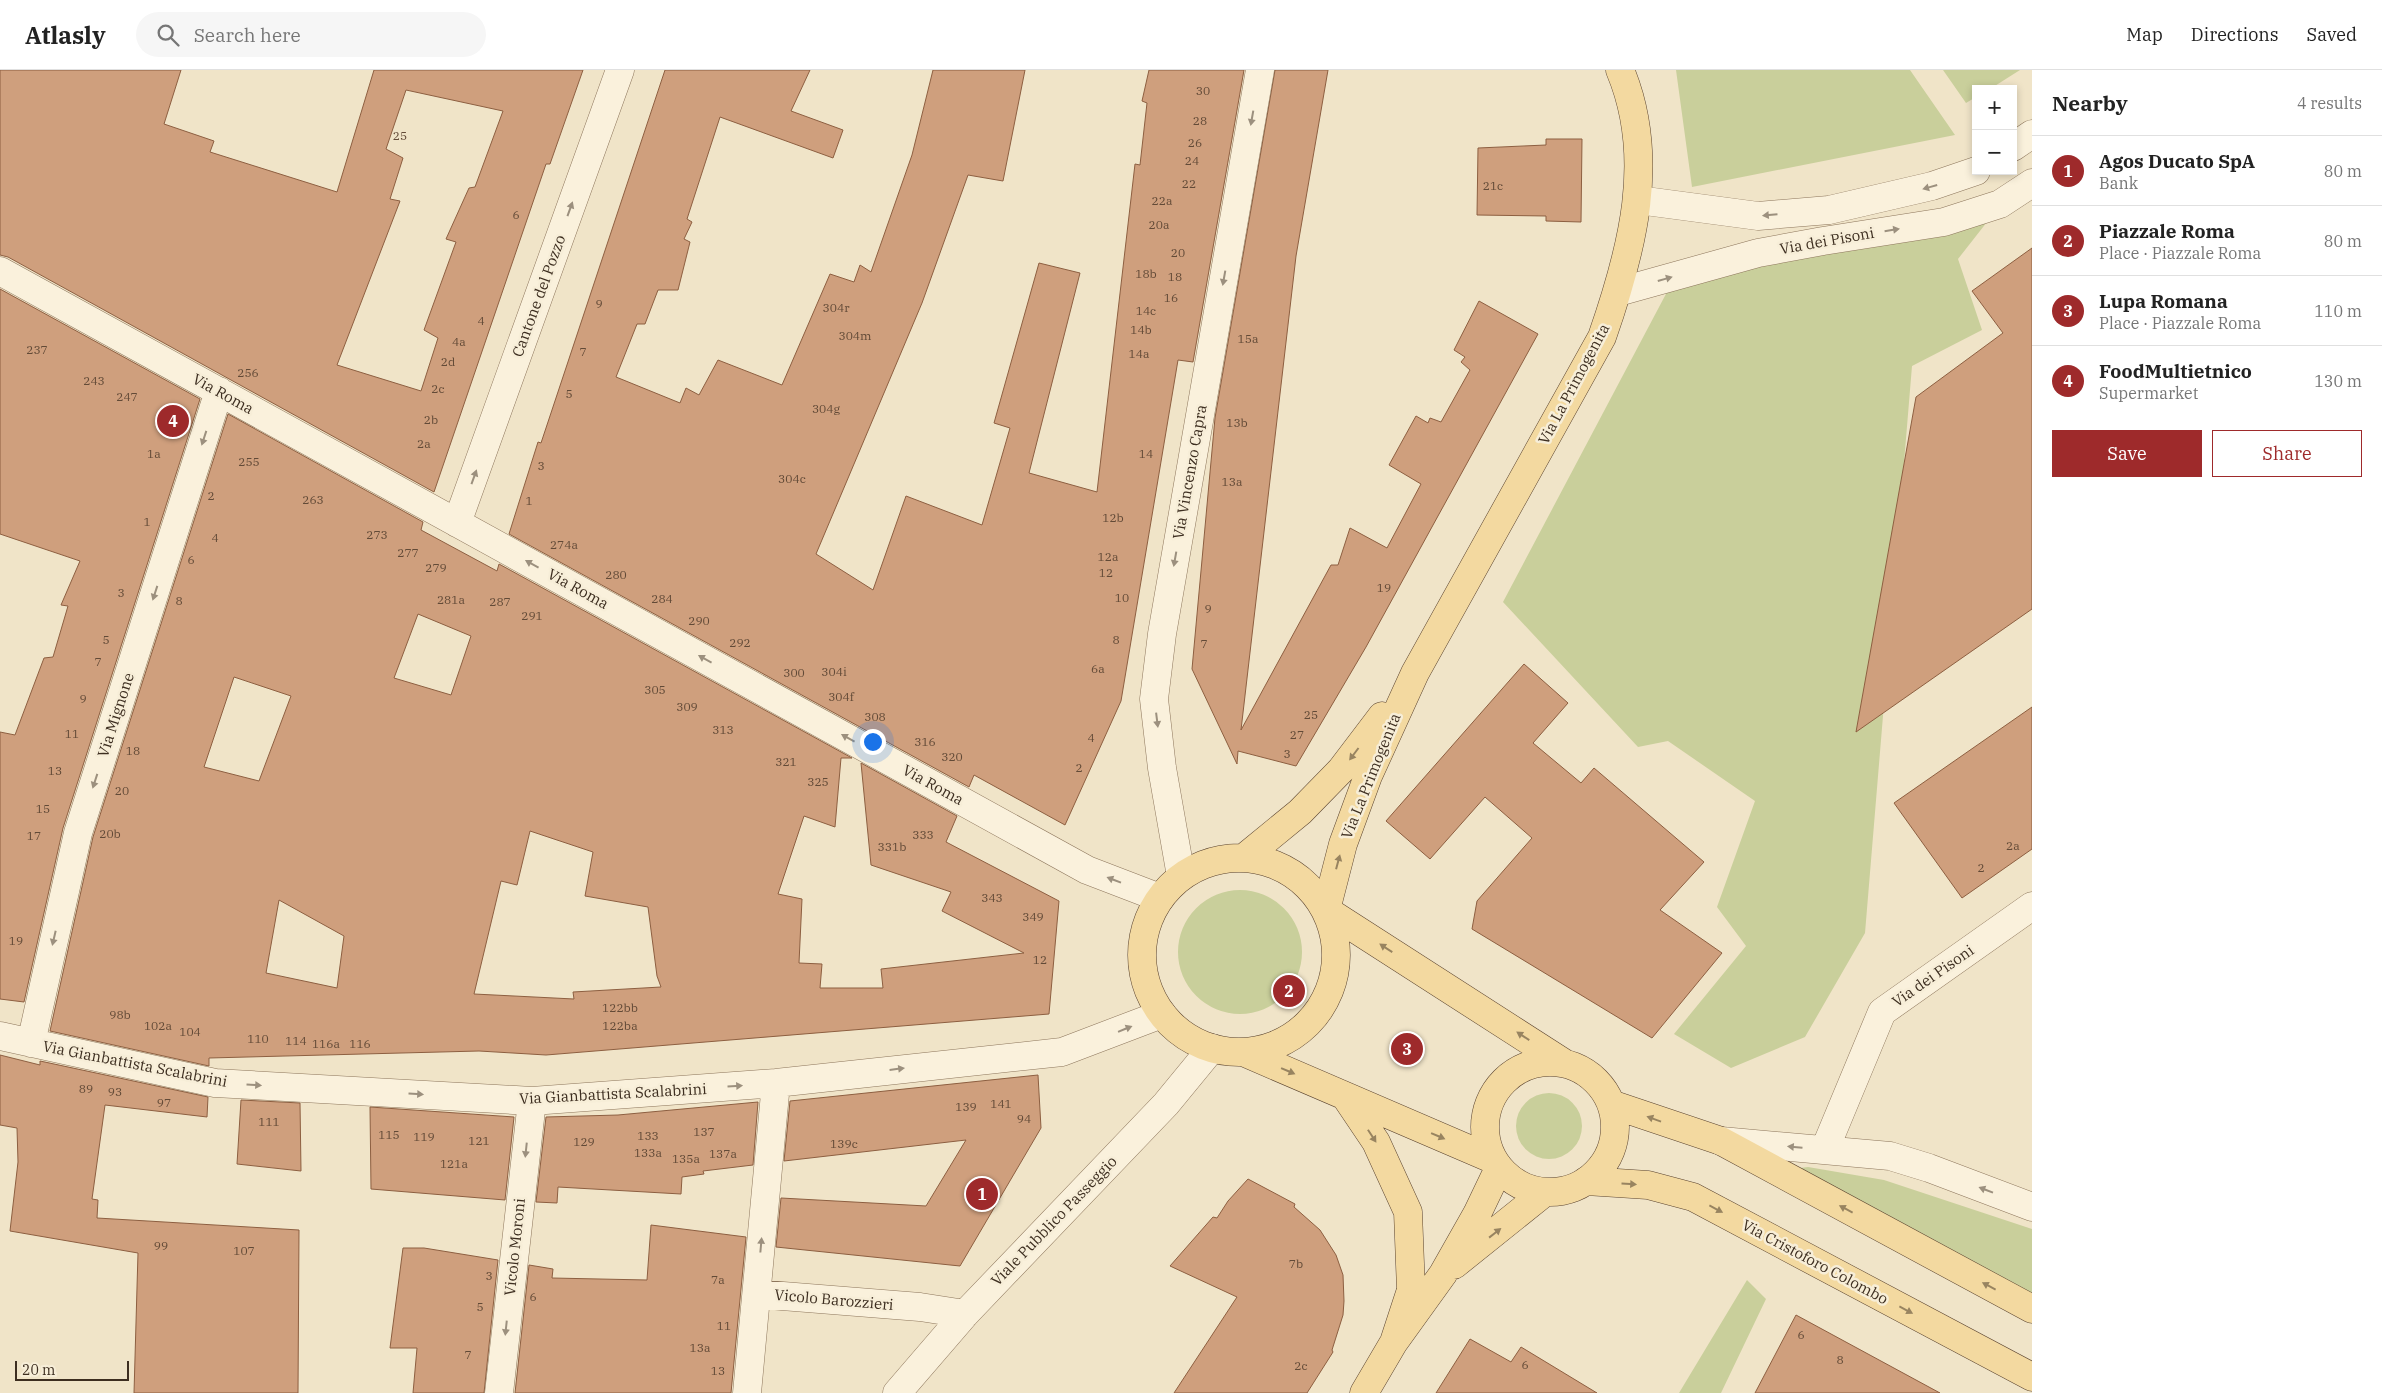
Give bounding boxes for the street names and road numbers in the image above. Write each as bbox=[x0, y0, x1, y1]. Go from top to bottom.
street label: Via dei Pisoni bbox=[1778, 223, 1876, 258]
street label: Cantone del Pozzo bbox=[508, 232, 569, 359]
street label: Via La Primogenita bbox=[1534, 320, 1613, 447]
street label: Via Roma bbox=[189, 369, 257, 418]
street label: Via Vincenzo Capra bbox=[1168, 403, 1211, 541]
street label: Via Roma bbox=[544, 564, 612, 613]
street label: Via Mignone bbox=[93, 670, 138, 759]
street label: Via La Primogenita bbox=[1337, 710, 1404, 841]
street label: Via Roma bbox=[899, 760, 967, 809]
street label: Via dei Pisoni bbox=[1888, 940, 1978, 1011]
street label: Via Gianbattista Scalabrini bbox=[41, 1036, 229, 1091]
street label: Via Gianbattista Scalabrini bbox=[519, 1079, 707, 1108]
street label: Viale Pubblico Passeggio bbox=[987, 1152, 1121, 1290]
street label: Vicolo Moroni bbox=[500, 1197, 529, 1297]
street label: Via Cristoforo Colombo bbox=[1739, 1215, 1892, 1308]
street label: Vicolo Barozzieri bbox=[774, 1285, 895, 1314]

